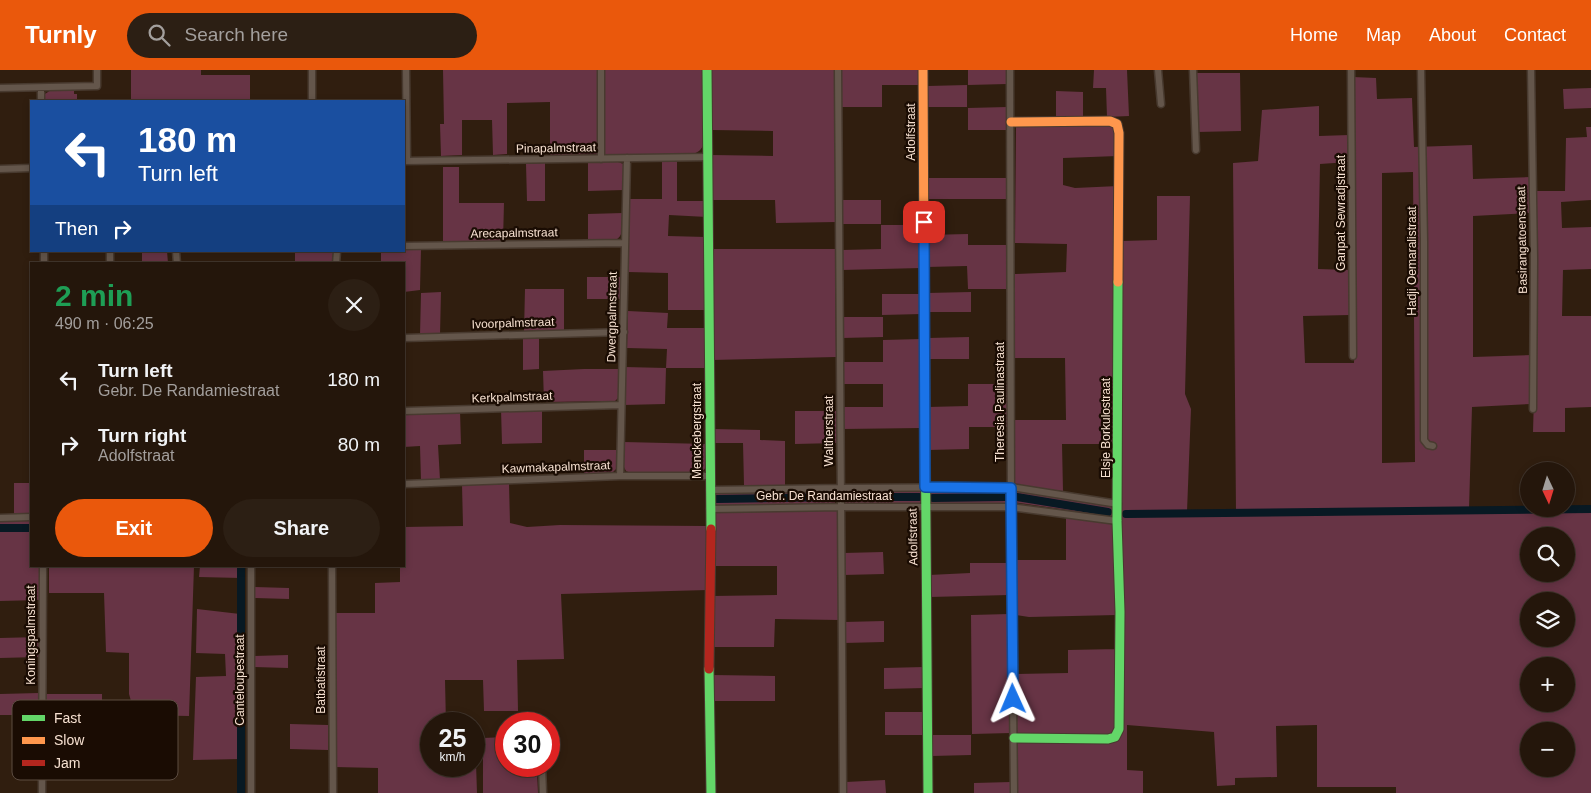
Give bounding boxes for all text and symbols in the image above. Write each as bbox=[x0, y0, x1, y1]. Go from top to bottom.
search box bbox=[127, 13, 477, 58]
text: Turnly bbox=[25, 21, 97, 48]
icon: search bbox=[145, 21, 173, 49]
text: Search here bbox=[185, 24, 288, 45]
text: Home bbox=[1290, 25, 1338, 45]
text: Map bbox=[1366, 25, 1401, 45]
text: About bbox=[1429, 25, 1476, 45]
text: Contact bbox=[1504, 25, 1566, 45]
street label: Adolfstraat bbox=[904, 103, 918, 161]
icon: left bbox=[55, 120, 120, 185]
text: 180 m bbox=[138, 120, 237, 159]
street label: Pinapalmstraat bbox=[516, 140, 597, 156]
street label: Ganpat Sewradjstraat bbox=[1334, 154, 1348, 271]
text: Turn left bbox=[138, 161, 218, 186]
street label: Basirangatoenstraat bbox=[1514, 186, 1530, 294]
pin bbox=[903, 201, 945, 243]
street label: Hadji Oemaralistraat bbox=[1405, 206, 1419, 316]
icon: arrive bbox=[910, 208, 938, 236]
icon: right bbox=[108, 215, 136, 243]
text: Then bbox=[55, 218, 98, 239]
street label: Arecapalmstraat bbox=[470, 225, 558, 241]
street label: Dwergpalmstraat bbox=[604, 271, 620, 362]
text: 2 min bbox=[55, 279, 133, 312]
button: close bbox=[328, 279, 380, 331]
text: 490 m · 06:25 bbox=[55, 315, 154, 332]
street label: Ivoorpalmstraat bbox=[471, 315, 555, 331]
street label: Theresia Paulinastraat bbox=[993, 341, 1007, 462]
text: Turn left bbox=[98, 360, 173, 381]
icon: left bbox=[55, 366, 83, 394]
text: 180 m bbox=[327, 369, 380, 390]
street label: Elsje Borkulostraat bbox=[1099, 377, 1113, 478]
text: Gebr. De Randamiestraat bbox=[98, 382, 279, 399]
street label: Menckebergstraat bbox=[690, 382, 704, 479]
street label: Kerkpalmstraat bbox=[471, 389, 553, 405]
street label: Waltherstraat bbox=[822, 395, 836, 466]
text: Turn right bbox=[98, 425, 186, 446]
icon: right bbox=[55, 431, 83, 459]
text: 80 m bbox=[338, 434, 380, 455]
text: Adolfstraat bbox=[98, 447, 174, 464]
street label: Kawmakapalmstraat bbox=[501, 458, 611, 476]
north arrow bbox=[1520, 462, 1575, 518]
map controls bbox=[1520, 462, 1575, 777]
street label: Gebr. De Randamiestraat bbox=[756, 489, 893, 503]
button: Exit bbox=[55, 499, 213, 557]
button: Share bbox=[223, 499, 380, 557]
street label: Adolfstraat bbox=[905, 508, 920, 566]
button: search bbox=[1520, 527, 1575, 582]
street label: Koningspalmstraat bbox=[24, 585, 38, 685]
button: layers bbox=[1520, 592, 1575, 647]
street label: Canteloupestraat bbox=[233, 634, 247, 726]
street label: Batbatistraat bbox=[314, 646, 328, 714]
button: + bbox=[1520, 657, 1575, 712]
position arrow bbox=[986, 672, 1038, 724]
legend bbox=[12, 700, 178, 780]
text: Fast bbox=[54, 710, 81, 726]
speed limit sign: 30 bbox=[495, 712, 560, 777]
button: − bbox=[1520, 722, 1575, 777]
text: 25 bbox=[439, 724, 466, 752]
text: Slow bbox=[54, 732, 85, 748]
text: km/h bbox=[439, 750, 466, 764]
text: Jam bbox=[54, 755, 80, 771]

